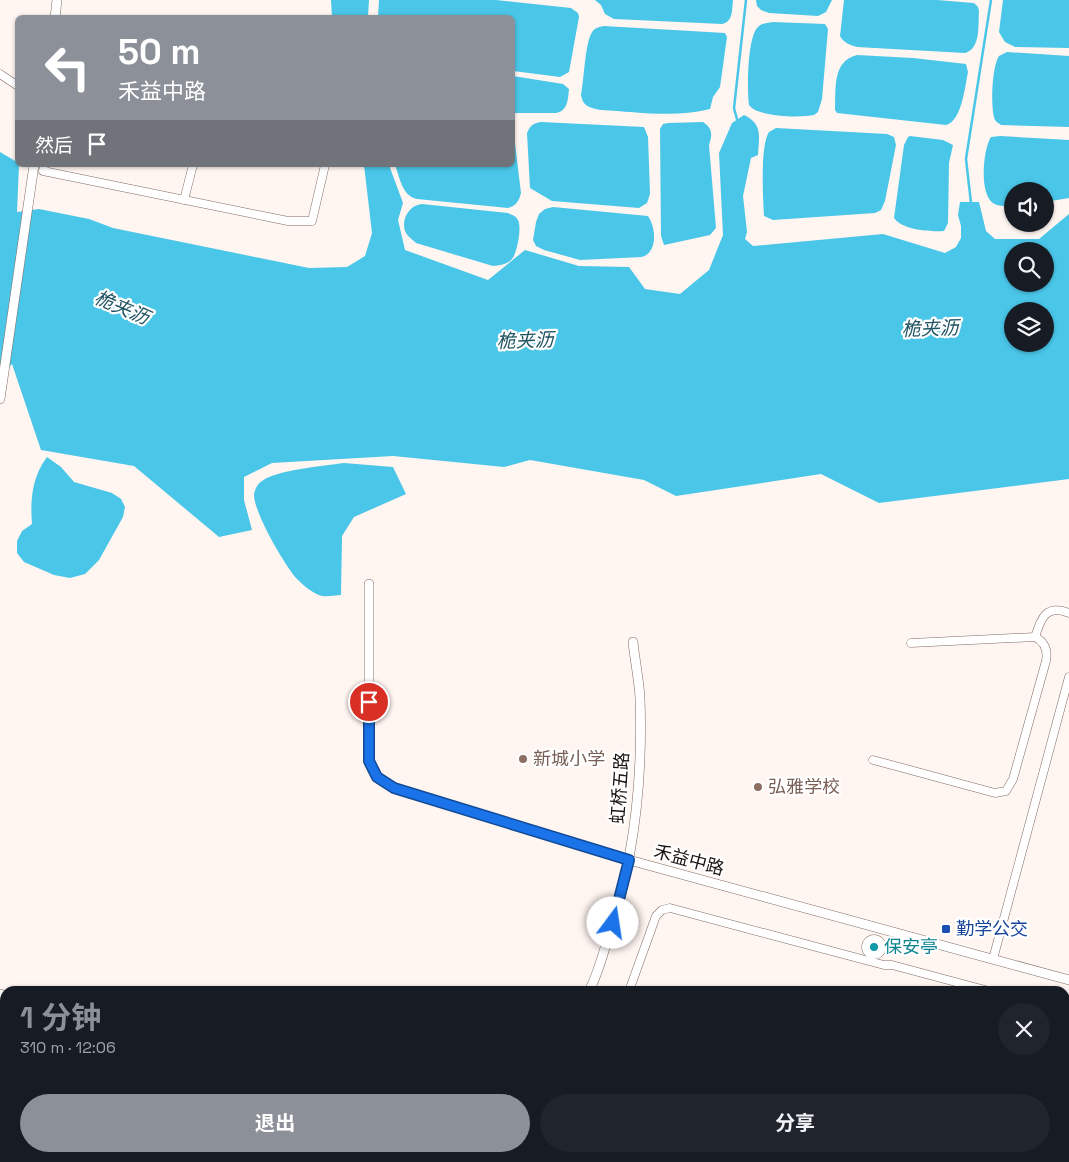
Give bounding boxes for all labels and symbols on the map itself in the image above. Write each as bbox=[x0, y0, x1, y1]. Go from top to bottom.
water label: 桅夹沥 bbox=[91, 285, 156, 331]
water label: 桅夹沥 bbox=[901, 315, 962, 342]
water label: 桅夹沥 bbox=[496, 327, 557, 354]
pin bbox=[348, 681, 390, 723]
place label: 新城小学 bbox=[533, 747, 605, 770]
street label: 虹桥五路 bbox=[606, 751, 633, 825]
marker: 新城小学 bbox=[517, 753, 529, 765]
place label: 弘雅学校 bbox=[768, 775, 840, 798]
marker: 弘雅学校 bbox=[752, 781, 764, 793]
street label: 禾益中路 bbox=[651, 839, 727, 880]
position arrow bbox=[586, 896, 638, 948]
place label: 勤学公交 bbox=[956, 917, 1028, 940]
marker: 勤学公交 bbox=[940, 923, 952, 935]
place label: 保安亭 bbox=[884, 935, 938, 958]
marker: 保安亭 bbox=[868, 941, 880, 953]

